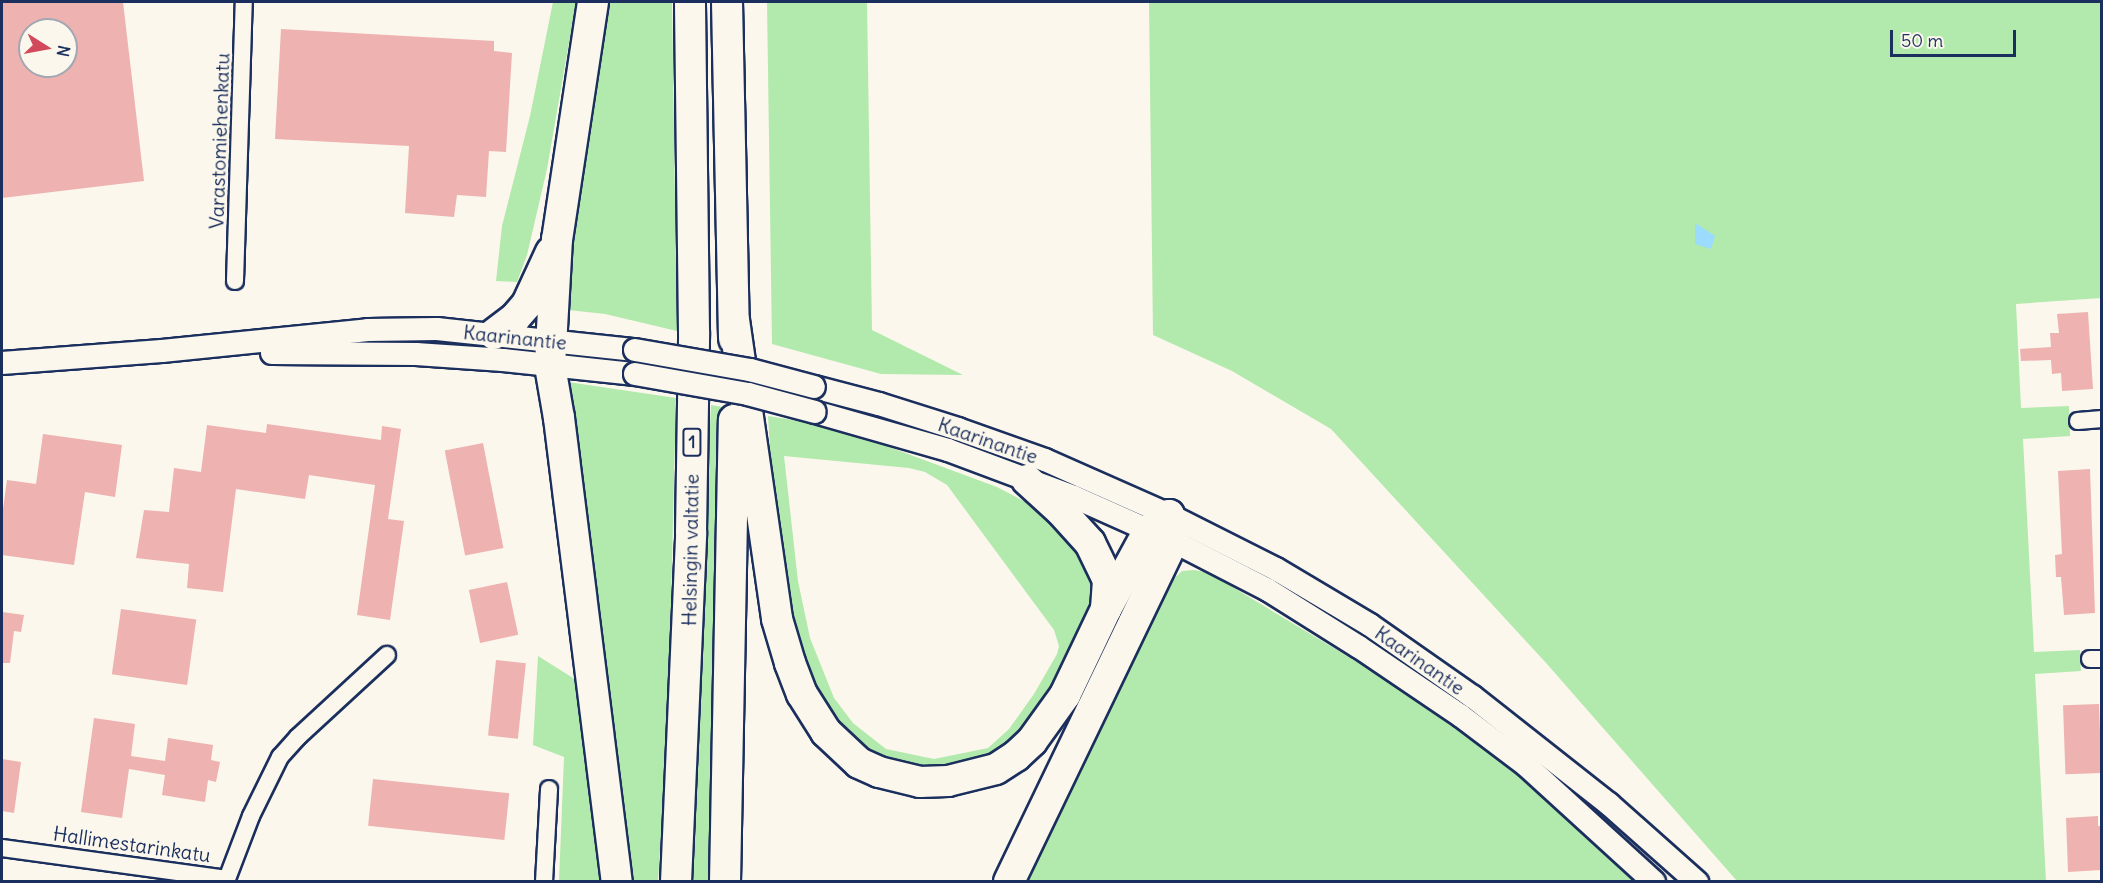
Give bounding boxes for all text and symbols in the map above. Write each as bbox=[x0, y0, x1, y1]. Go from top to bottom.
north arrow bbox=[18, 18, 78, 78]
scale bar bbox=[1893, 18, 2019, 56]
text: 50 m bbox=[1901, 29, 1943, 52]
text: N bbox=[53, 44, 75, 58]
street label: Varastomiehenkatu bbox=[204, 53, 234, 229]
street label: Kaarinantie bbox=[462, 320, 568, 354]
street label: Kaarinantie bbox=[935, 412, 1041, 468]
road number: 1 bbox=[682, 427, 702, 457]
street label: Helsingin valtatie bbox=[677, 474, 703, 626]
street label: Kaarinantie bbox=[1371, 620, 1469, 700]
street label: Hallimestarinkatu bbox=[52, 821, 212, 867]

